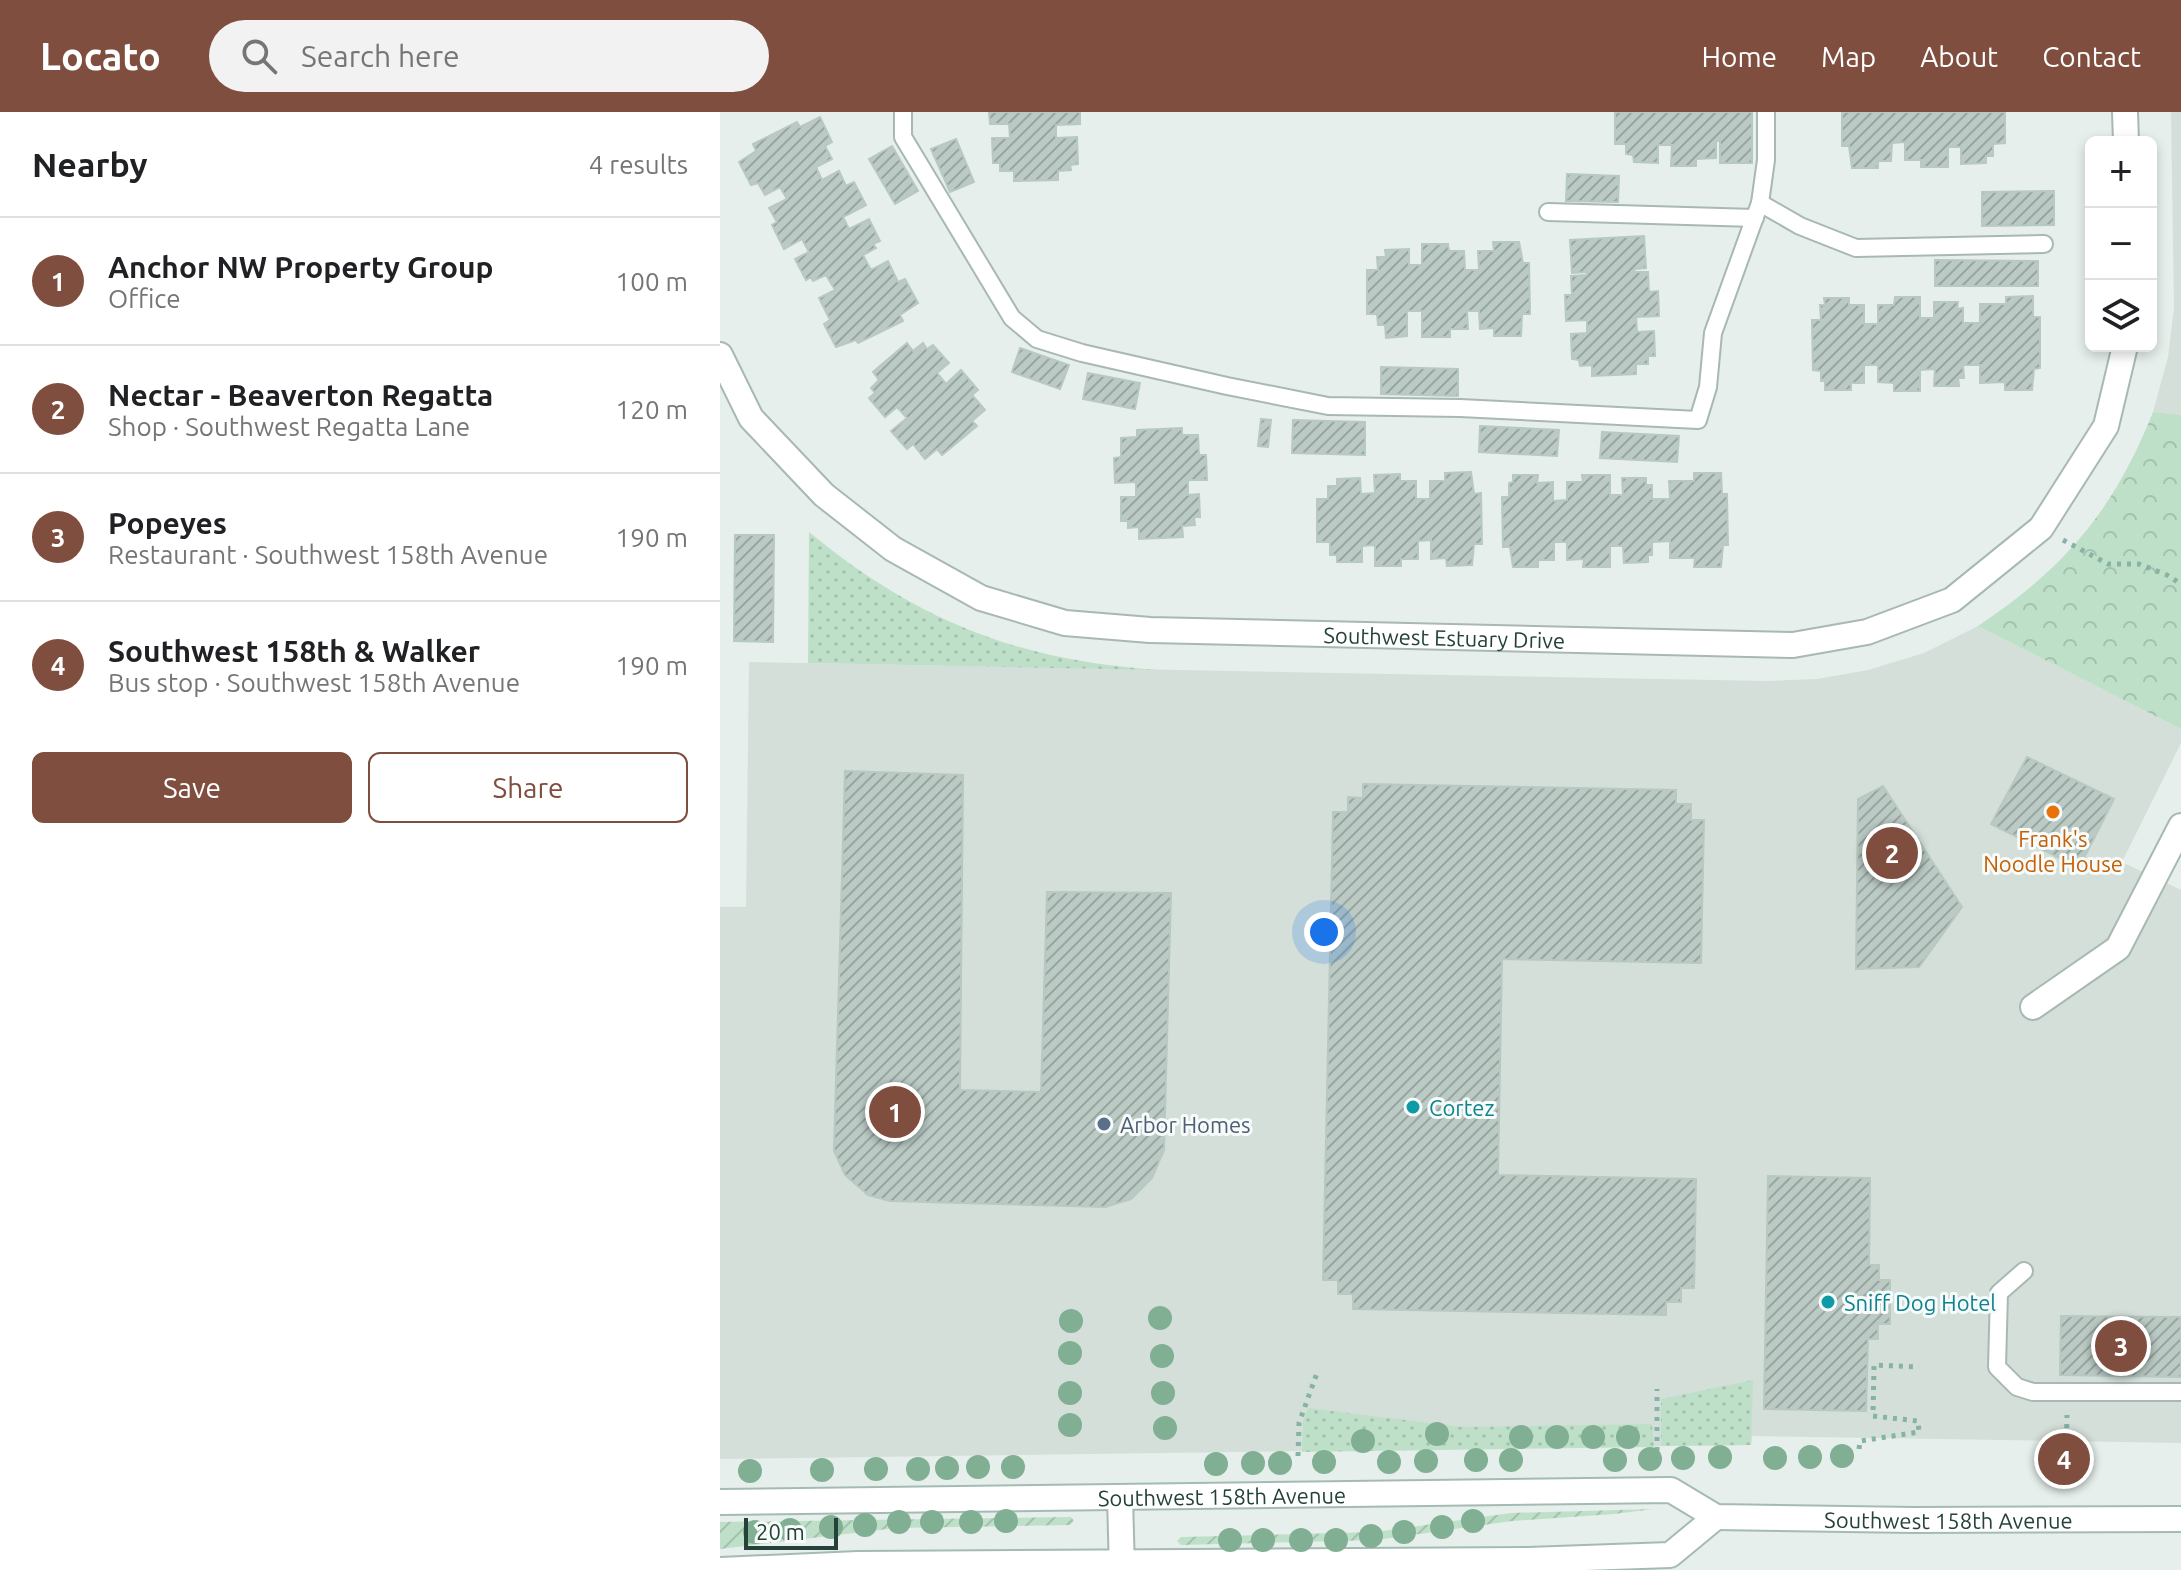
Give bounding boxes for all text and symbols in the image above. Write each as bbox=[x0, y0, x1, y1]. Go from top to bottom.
search box bbox=[209, 20, 769, 92]
icon: search bbox=[237, 34, 281, 78]
text: Locato bbox=[40, 35, 161, 77]
text: Search here bbox=[301, 39, 460, 73]
text: Home bbox=[1702, 41, 1777, 72]
text: Map bbox=[1821, 41, 1876, 72]
text: About bbox=[1920, 41, 1998, 72]
text: Contact bbox=[2042, 41, 2141, 72]
map controls bbox=[2085, 136, 2157, 352]
button: + bbox=[2085, 136, 2157, 208]
text: Nearby bbox=[32, 145, 147, 183]
text: 4 results bbox=[589, 150, 688, 179]
button: − bbox=[2085, 208, 2157, 280]
text: Anchor NW Property Group bbox=[108, 250, 494, 284]
text: 1 bbox=[51, 267, 65, 296]
text: 100 m bbox=[616, 267, 688, 296]
button: layers bbox=[2085, 280, 2157, 352]
text: Office bbox=[108, 284, 181, 313]
text: Nectar - Beaverton Regatta bbox=[108, 378, 493, 412]
text: 2 bbox=[51, 395, 65, 424]
text: 120 m bbox=[616, 395, 688, 424]
text: Shop · Southwest Regatta Lane bbox=[108, 412, 470, 441]
text: Popeyes bbox=[108, 506, 227, 540]
text: 3 bbox=[51, 523, 65, 552]
text: 190 m bbox=[616, 523, 688, 552]
text: Restaurant · Southwest 158th Avenue bbox=[108, 540, 548, 569]
street label: Southwest Estuary Drive bbox=[1323, 622, 1565, 652]
text: Southwest 158th & Walker bbox=[108, 634, 480, 668]
text: 4 bbox=[51, 651, 65, 680]
text: 190 m bbox=[616, 651, 688, 680]
text: Bus stop · Southwest 158th Avenue bbox=[108, 668, 520, 697]
button: Save bbox=[32, 752, 352, 823]
button: Share bbox=[368, 752, 688, 823]
marker: Frank's Noodle House bbox=[2044, 803, 2062, 821]
pin: 2 bbox=[1866, 823, 1918, 883]
place label: Frank's Noodle House bbox=[1983, 826, 2123, 876]
your location bbox=[1304, 912, 1344, 952]
pin: 1 bbox=[869, 1082, 921, 1142]
place label: Cortez bbox=[1429, 1095, 1495, 1120]
marker: Cortez bbox=[1404, 1098, 1422, 1116]
place label: Arbor Homes bbox=[1120, 1112, 1251, 1137]
marker: Arbor Homes bbox=[1095, 1115, 1113, 1133]
place label: Sniff Dog Hotel bbox=[1844, 1290, 1996, 1315]
marker: Sniff Dog Hotel bbox=[1819, 1293, 1837, 1311]
pin: 3 bbox=[2095, 1316, 2147, 1376]
pin: 4 bbox=[2038, 1429, 2090, 1489]
street label: Southwest 158th Avenue bbox=[1098, 1482, 1346, 1510]
street label: Southwest 158th Avenue bbox=[1824, 1506, 2073, 1533]
scale bar bbox=[744, 1514, 838, 1550]
text: 20 m bbox=[756, 1519, 805, 1544]

